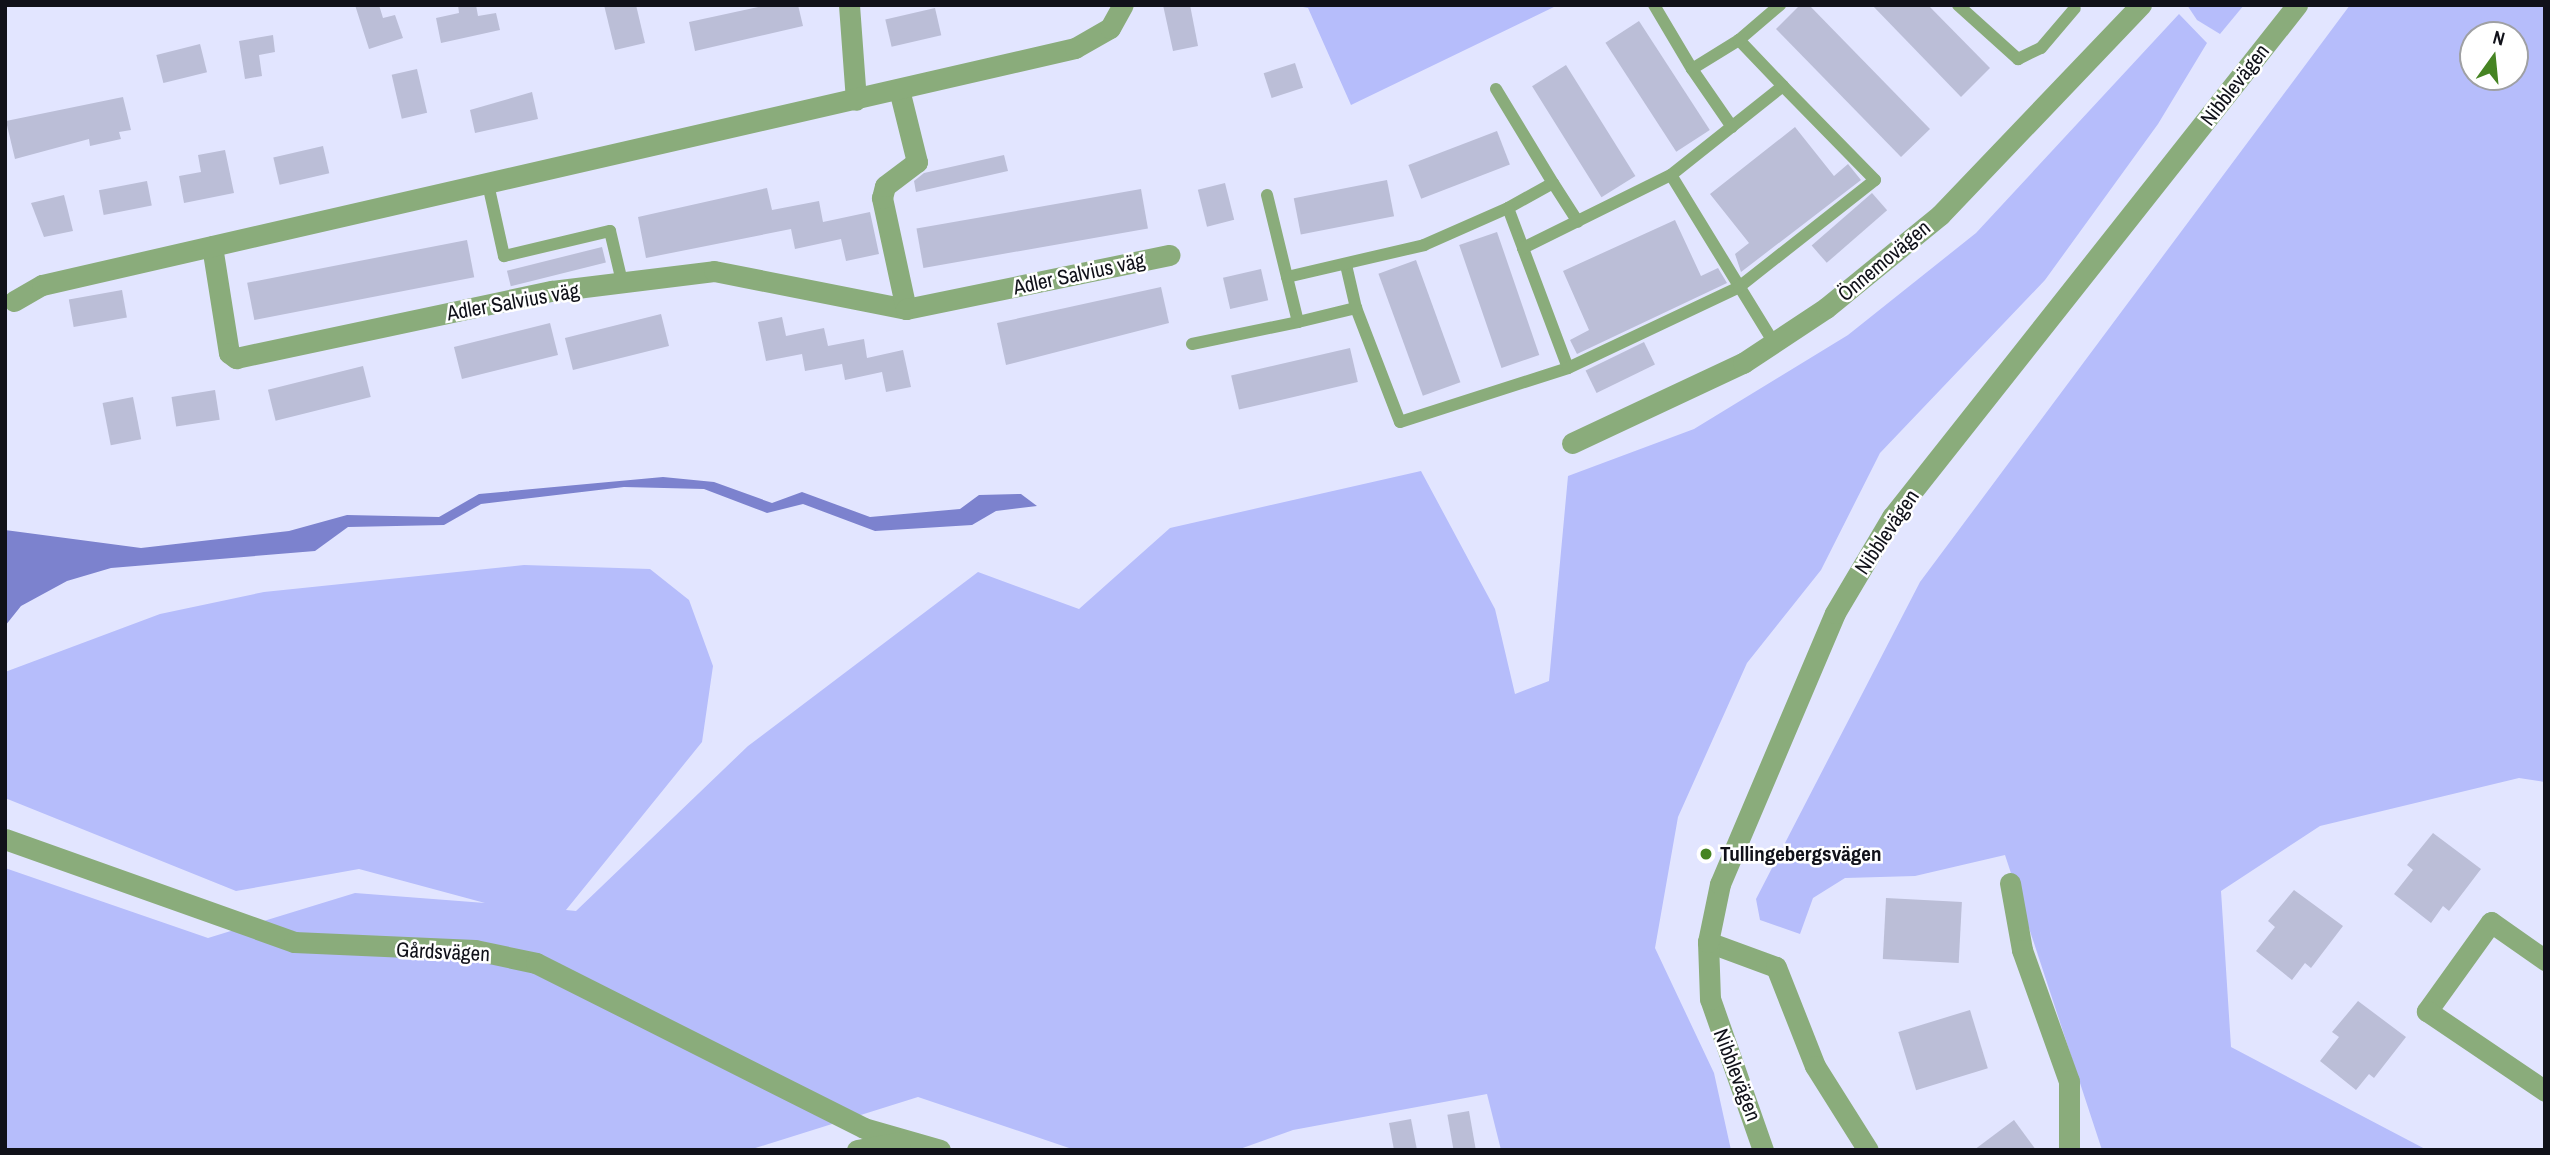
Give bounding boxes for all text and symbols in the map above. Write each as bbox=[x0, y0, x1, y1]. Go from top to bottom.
north arrow bbox=[2459, 21, 2529, 91]
text: N bbox=[2490, 24, 2508, 52]
street label: Nibblevägen bbox=[2195, 39, 2275, 131]
street label: Önnemovägen bbox=[1833, 215, 1935, 307]
street label: Adler Salvius väg bbox=[1011, 248, 1147, 300]
street label: Adler Salvius väg bbox=[445, 278, 581, 326]
street label: Nibblevägen bbox=[1850, 485, 1924, 579]
place label: Tullingebergsvägen bbox=[1720, 841, 1881, 867]
marker: Tullingebergsvägen bbox=[1698, 846, 1714, 862]
street label: Gårdsvägen bbox=[396, 937, 490, 967]
street label: Nibblevägen bbox=[1708, 1025, 1766, 1125]

